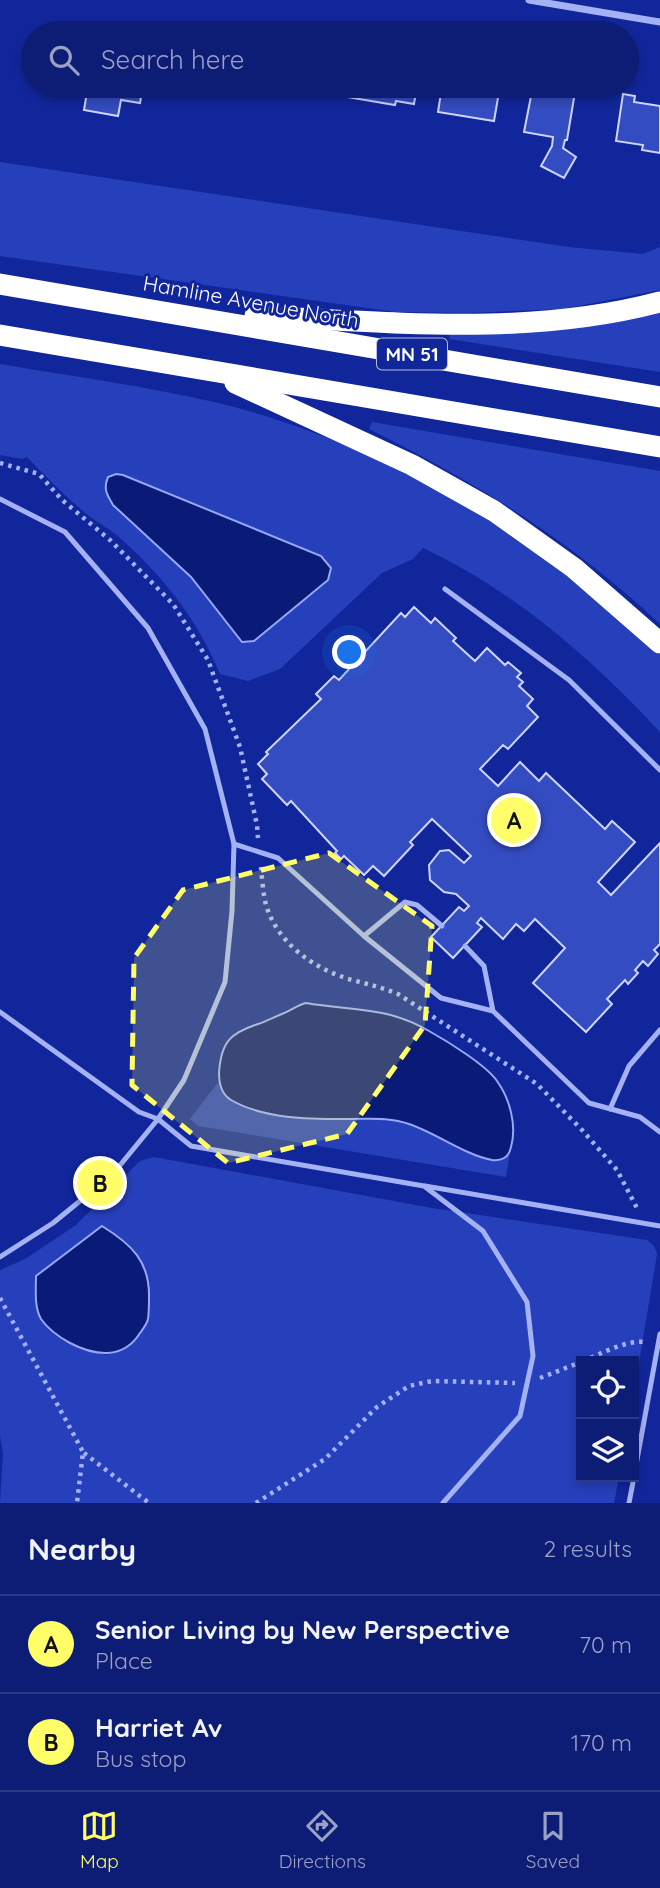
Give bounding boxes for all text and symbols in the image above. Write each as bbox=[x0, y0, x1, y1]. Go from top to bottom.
search box bbox=[21, 21, 639, 98]
icon: search bbox=[45, 41, 83, 79]
text: Search here bbox=[101, 43, 245, 76]
street label: Hamline Avenue North bbox=[141, 269, 361, 333]
road number: MN 51 bbox=[377, 338, 447, 370]
your location bbox=[332, 635, 366, 669]
pin: A bbox=[491, 794, 537, 846]
pin: B bbox=[77, 1157, 123, 1209]
map controls bbox=[576, 1356, 639, 1482]
button: locate bbox=[576, 1356, 639, 1419]
button: layers bbox=[576, 1419, 639, 1482]
text: Nearby bbox=[28, 1530, 136, 1568]
text: 2 results bbox=[543, 1534, 632, 1563]
text: Senior Living by New Perspective bbox=[95, 1613, 510, 1646]
text: A bbox=[44, 1630, 58, 1659]
text: 70 m bbox=[579, 1630, 632, 1659]
text: Place bbox=[95, 1646, 153, 1675]
text: Harriet Av bbox=[95, 1711, 222, 1744]
text: B bbox=[43, 1728, 59, 1757]
text: 170 m bbox=[571, 1728, 632, 1757]
text: Bus stop bbox=[95, 1744, 186, 1773]
tab: Map bbox=[80, 1807, 119, 1873]
tab: Directions bbox=[279, 1807, 366, 1873]
tab: Saved bbox=[526, 1807, 580, 1873]

